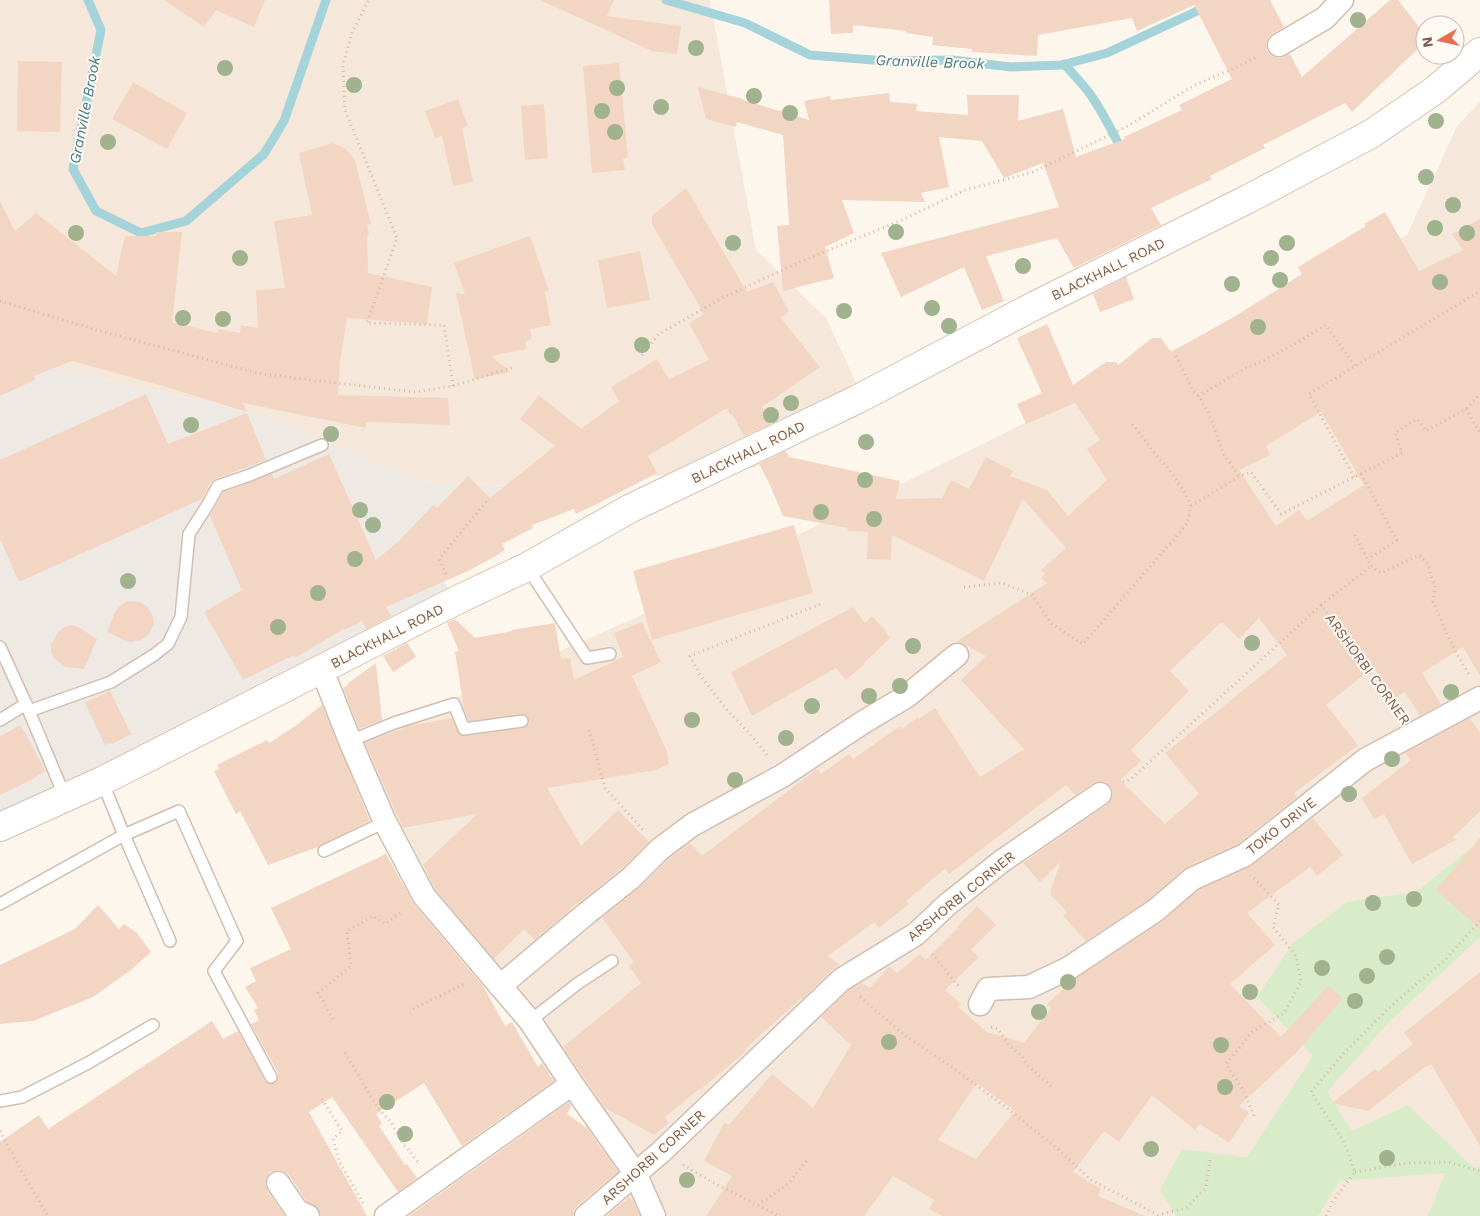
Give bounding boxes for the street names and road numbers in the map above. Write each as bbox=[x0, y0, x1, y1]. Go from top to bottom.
street label: BLACKHALL ROAD bbox=[1048, 234, 1168, 304]
street label: BLACKHALL ROAD bbox=[688, 417, 808, 487]
street label: BLACKHALL ROAD bbox=[328, 601, 446, 671]
street label: ARSHORBI CORNER bbox=[1322, 610, 1414, 728]
street label: TOKO DRIVE bbox=[1243, 794, 1319, 858]
street label: ARSHORBI CORNER bbox=[904, 848, 1018, 944]
street label: ARSHORBI CORNER bbox=[598, 1106, 708, 1208]

